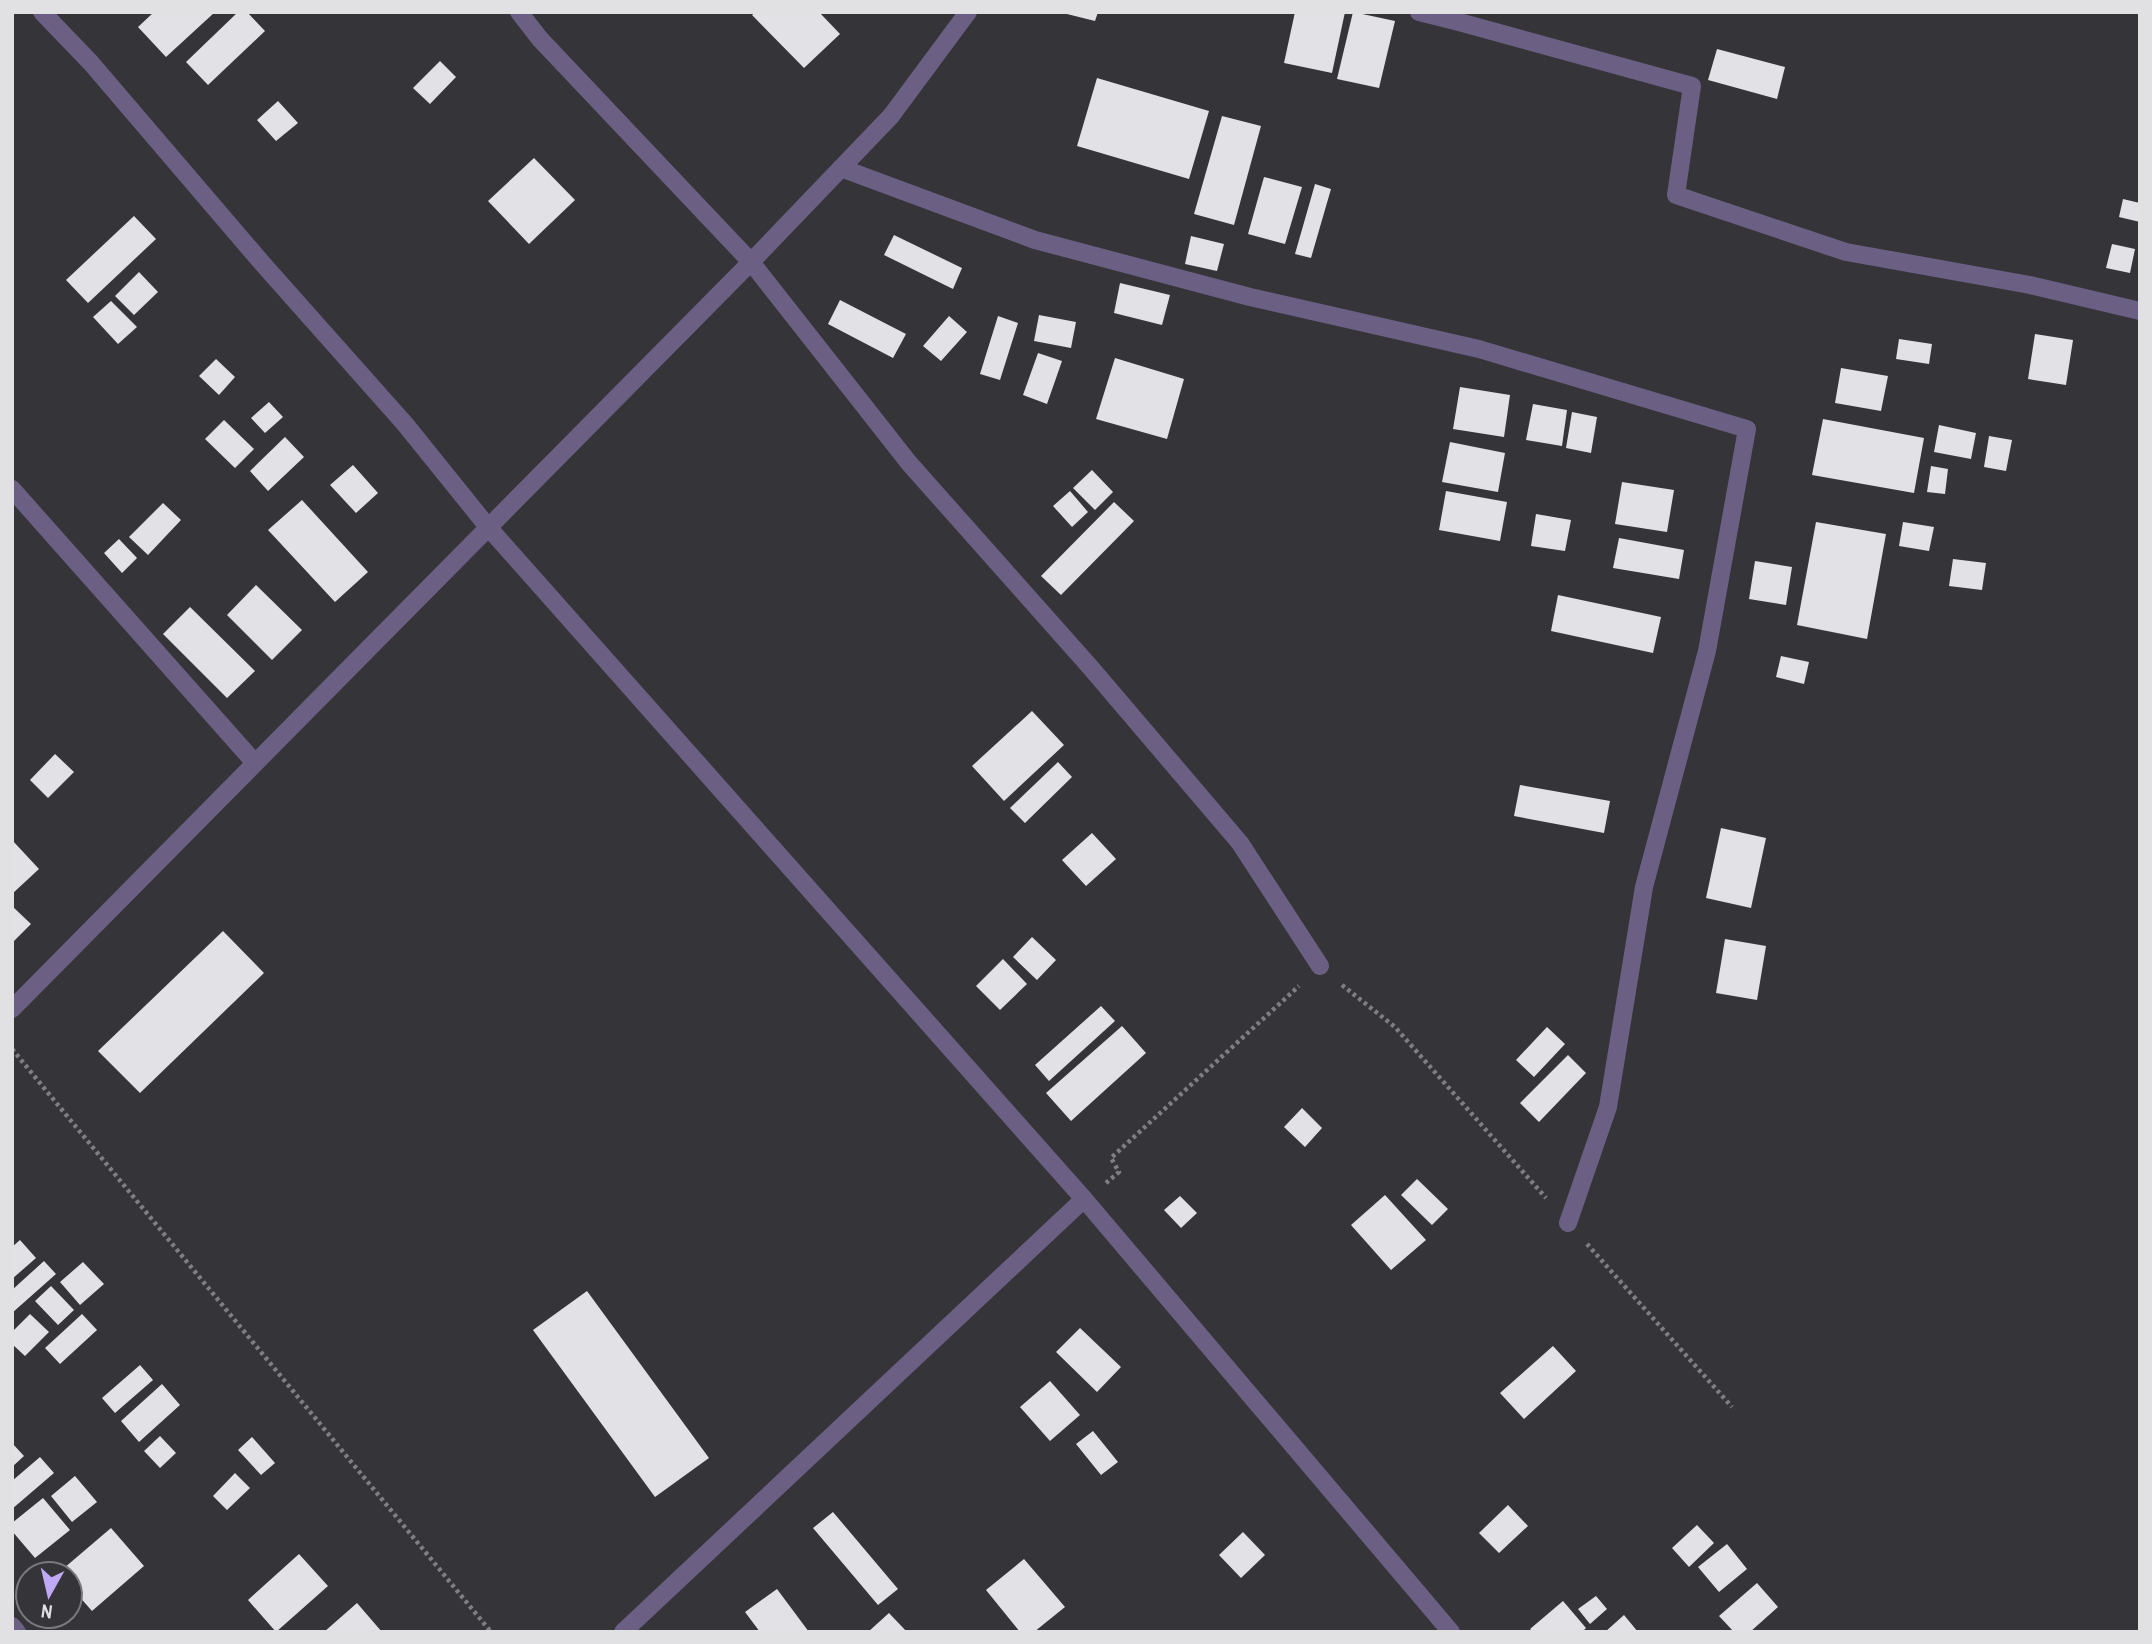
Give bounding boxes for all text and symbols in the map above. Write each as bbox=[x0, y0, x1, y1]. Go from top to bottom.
north arrow bbox=[14, 1560, 84, 1630]
text: N bbox=[39, 1598, 54, 1625]

